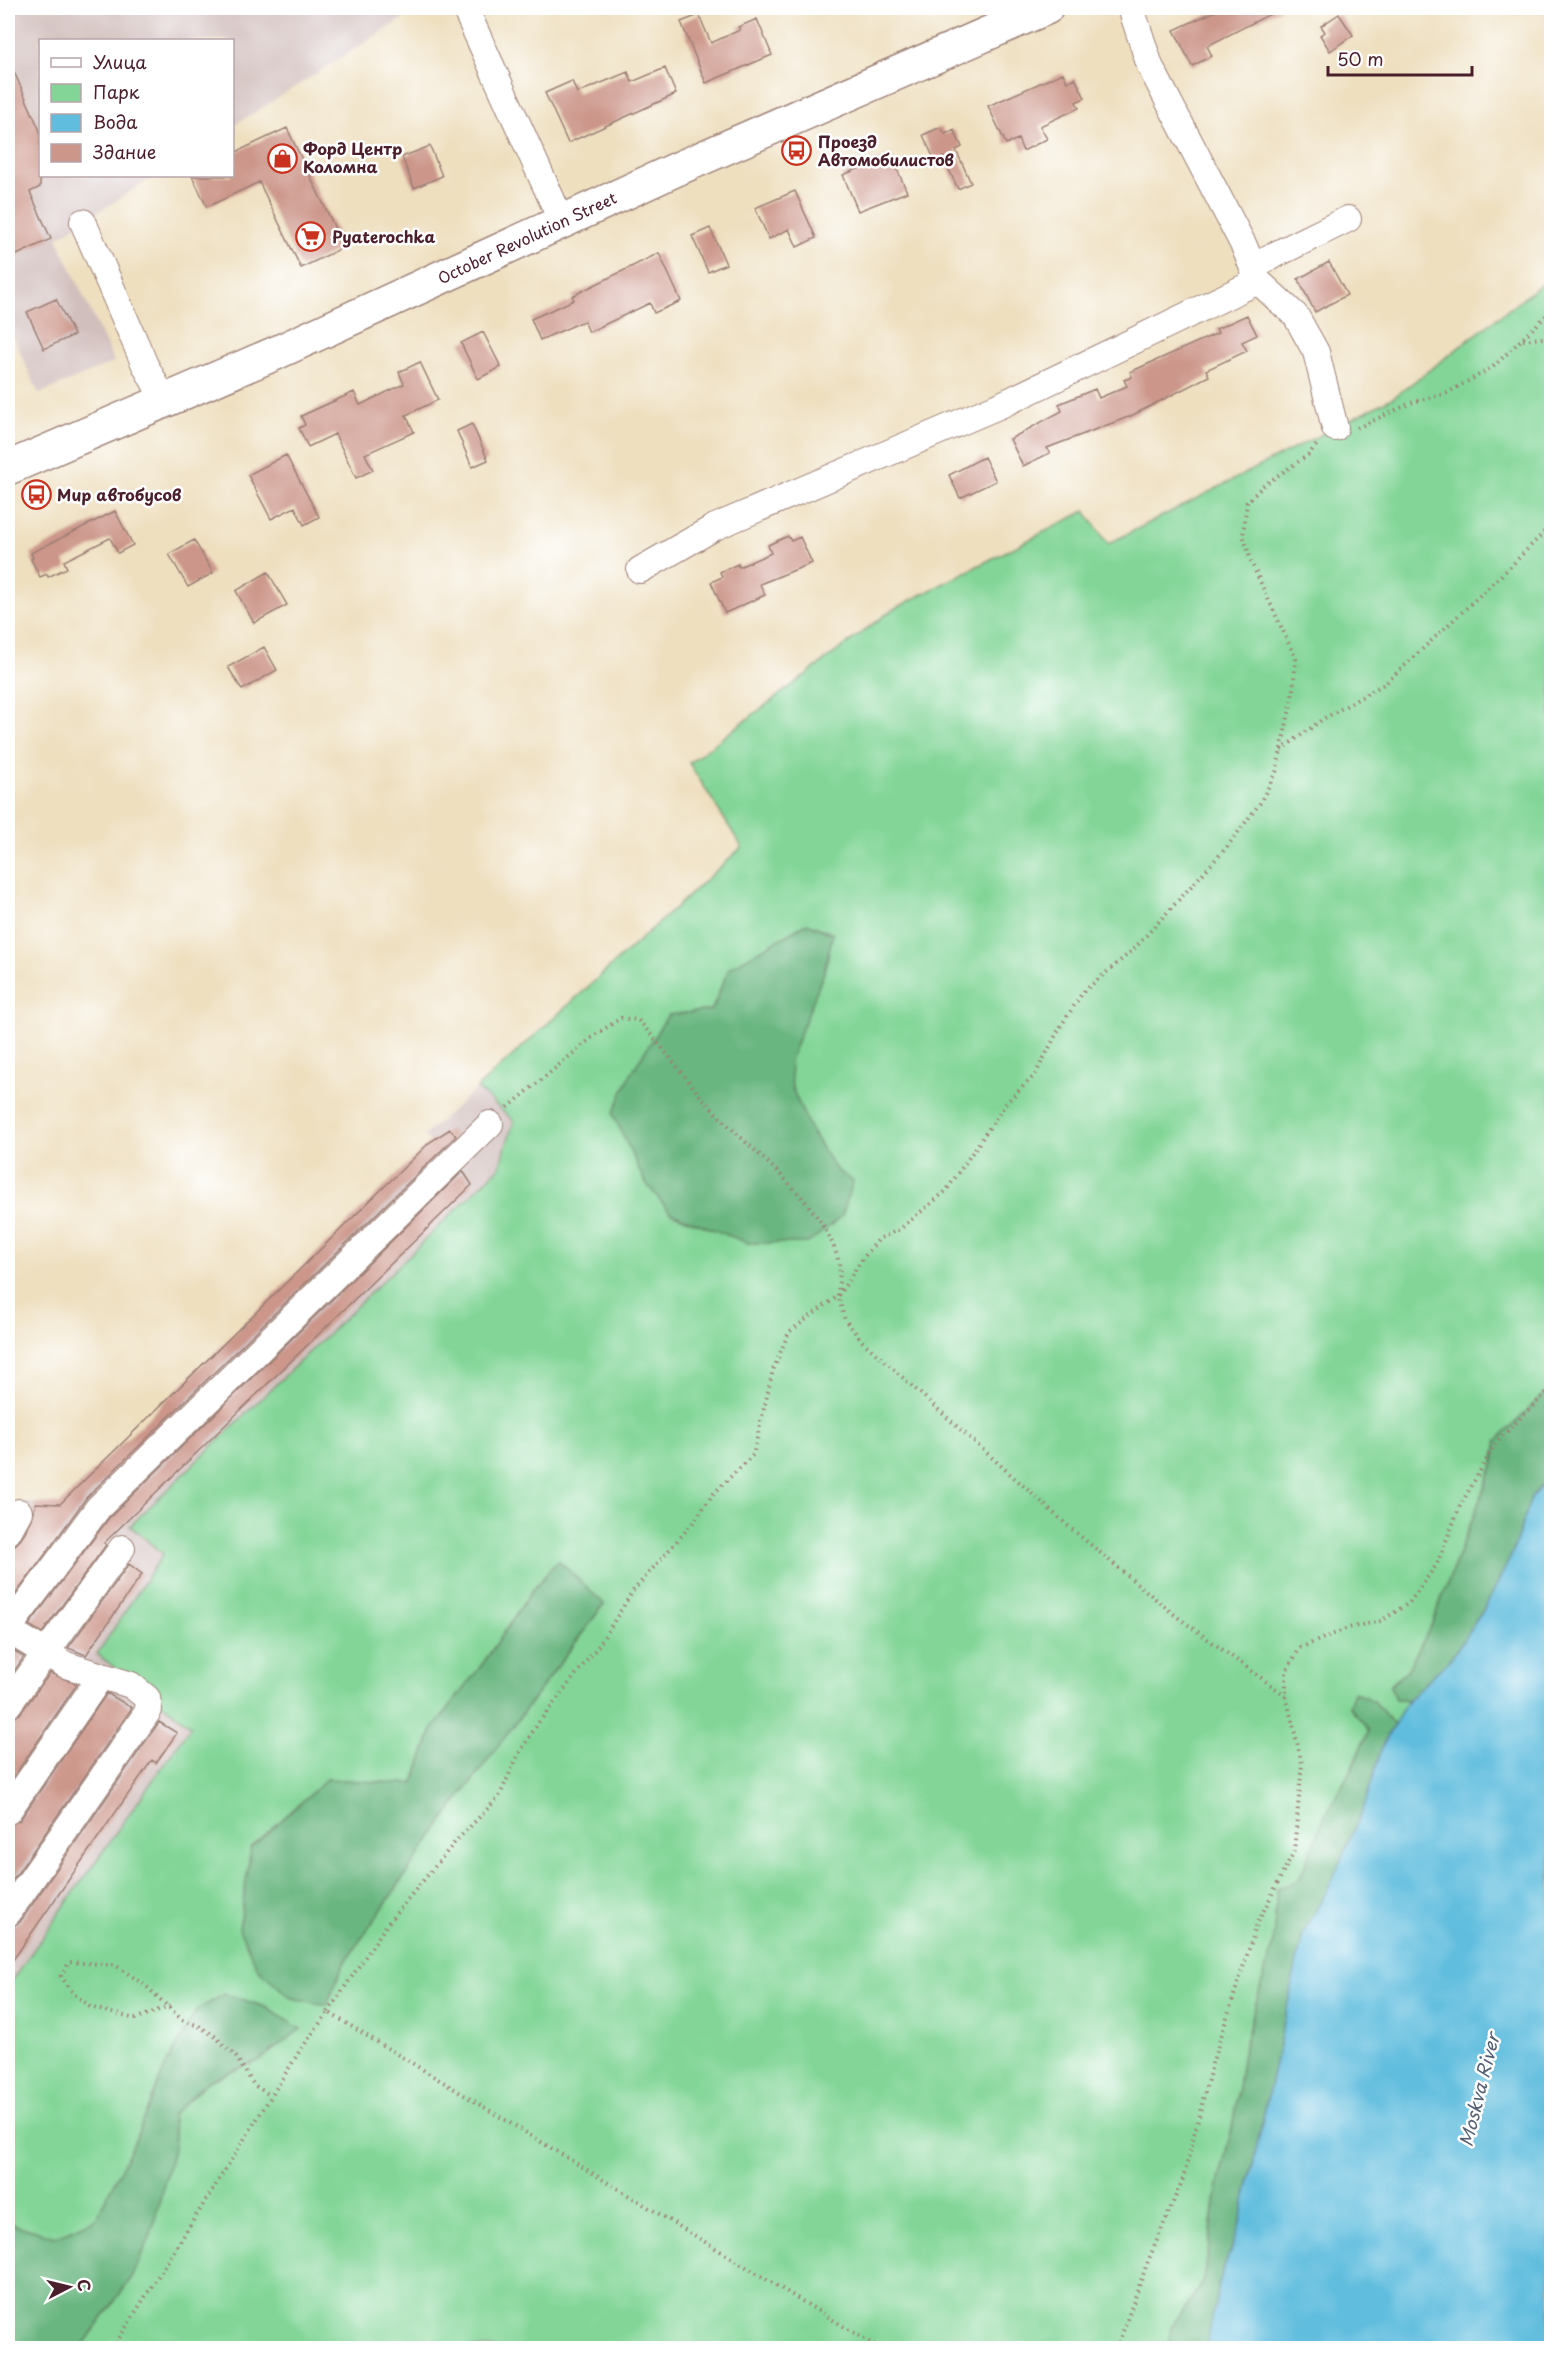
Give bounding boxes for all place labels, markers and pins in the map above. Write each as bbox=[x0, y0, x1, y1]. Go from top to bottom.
place label: Проезд Автомобилистов bbox=[818, 129, 955, 171]
bus stop icon: Проезд Автомобилистов bbox=[781, 135, 813, 167]
place label: Форд Центр Коломна bbox=[303, 136, 402, 178]
shop icon: Форд Центр Коломна bbox=[266, 142, 298, 174]
supermarket icon: Pyaterochka bbox=[295, 221, 327, 253]
place label: Pyaterochka bbox=[332, 224, 435, 248]
bus stop icon: Мир автобусов bbox=[20, 479, 52, 511]
place label: Мир автобусов bbox=[57, 482, 182, 506]

